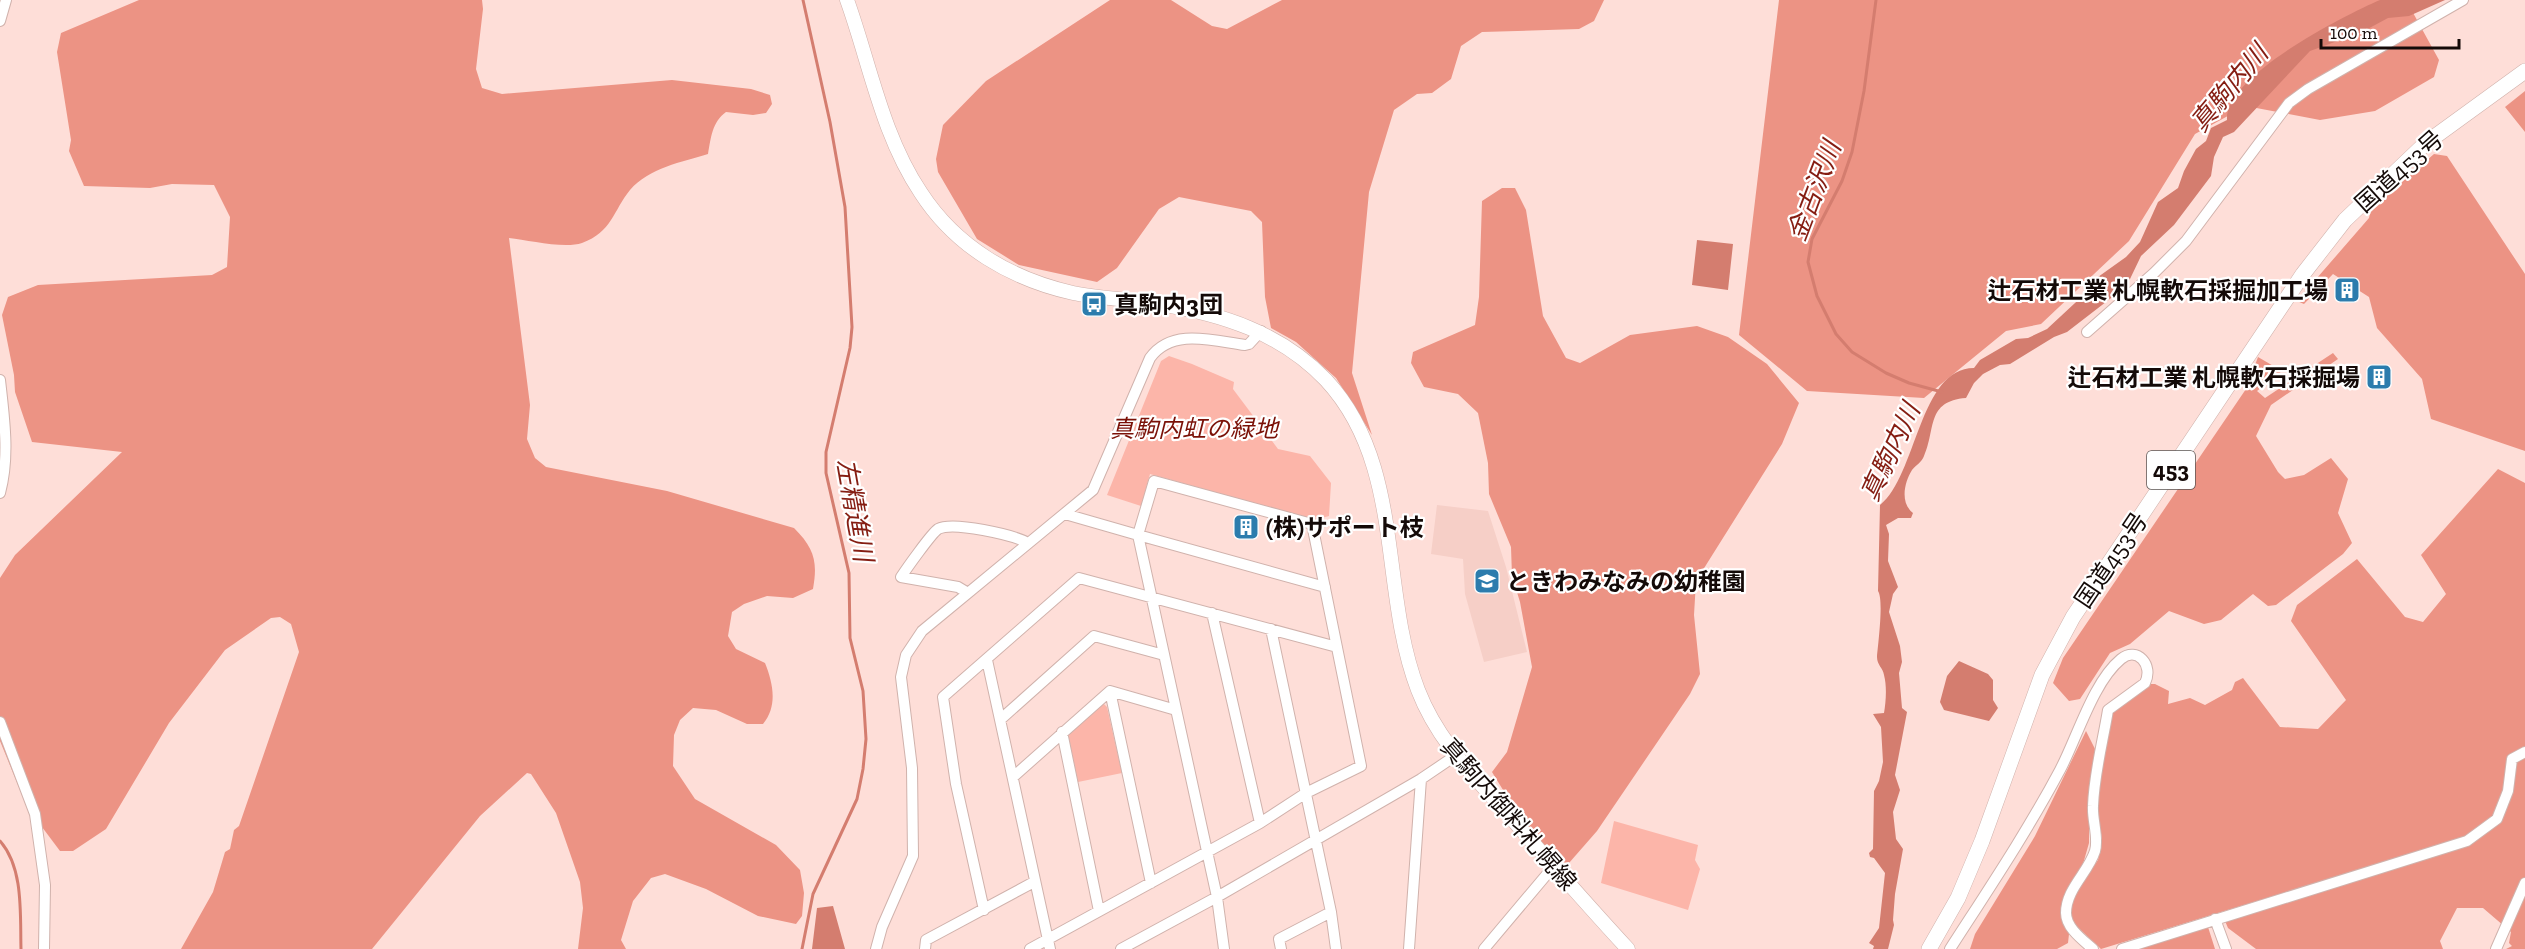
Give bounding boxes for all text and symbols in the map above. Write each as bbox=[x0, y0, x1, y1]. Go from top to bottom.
scale bar bbox=[2321, 12, 2459, 50]
text: 100 m bbox=[2330, 22, 2378, 44]
water label: 真駒内川 bbox=[2183, 36, 2277, 138]
street label: 国道453号 bbox=[2349, 124, 2449, 218]
water label: 金古沢川 bbox=[1780, 134, 1849, 245]
building icon: 辻石材工業 札幌軟石採掘加工場 bbox=[2332, 275, 2362, 305]
place label: 辻石材工業 札幌軟石採掘加工場 bbox=[1988, 276, 2328, 305]
bus stop icon: 真駒内3団 bbox=[1079, 289, 1109, 319]
place label: 真駒内3団 bbox=[1114, 290, 1223, 319]
building icon: 辻石材工業 札幌軟石採掘場 bbox=[2364, 362, 2394, 392]
place label: 辻石材工業 札幌軟石採掘場 bbox=[2068, 363, 2360, 392]
water label: 真駒内川 bbox=[1854, 395, 1928, 506]
park label: 真駒内虹の緑地 bbox=[1110, 414, 1281, 443]
road number: 453 bbox=[2147, 451, 2195, 489]
water label: 左精進川 bbox=[830, 456, 880, 567]
street label: 国道453号 bbox=[2069, 507, 2153, 613]
building icon: (株)サポート枝 bbox=[1231, 512, 1261, 542]
place label: (株)サポート枝 bbox=[1266, 513, 1424, 542]
school or university icon: ときわみなみの幼稚園 bbox=[1472, 566, 1502, 596]
place label: ときわみなみの幼稚園 bbox=[1506, 567, 1746, 596]
street label: 真駒内御料札幌線 bbox=[1435, 732, 1583, 896]

